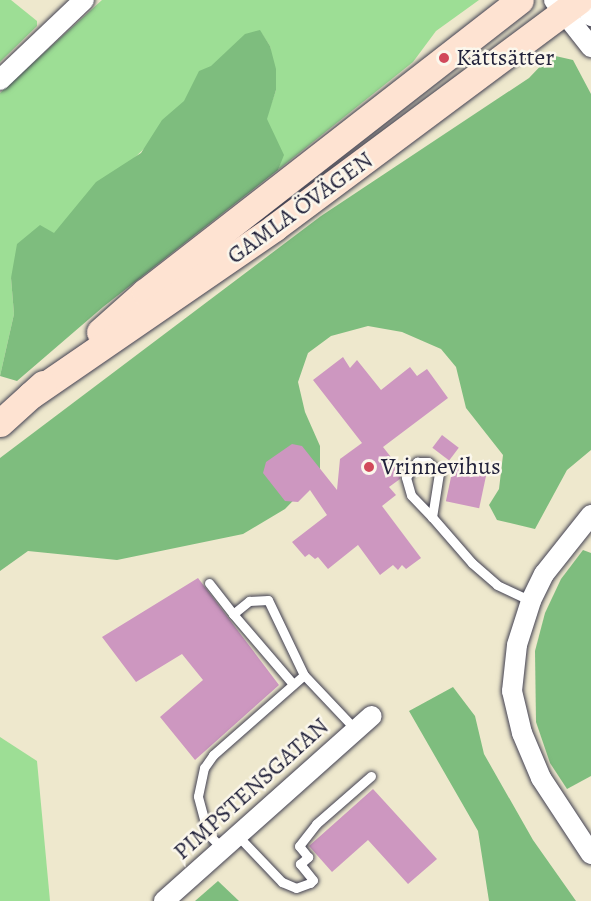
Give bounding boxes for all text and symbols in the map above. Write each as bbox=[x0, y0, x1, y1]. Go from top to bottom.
place label: Kättsätter bbox=[456, 44, 554, 72]
marker: Kättsätter bbox=[437, 51, 451, 65]
street label: GAMLA ÖVÄGEN bbox=[222, 146, 378, 270]
place label: Vrinnevihus bbox=[381, 453, 501, 481]
marker: Vrinnevihus bbox=[362, 460, 376, 474]
street label: PIMPSTENSGATAN bbox=[168, 712, 334, 866]

